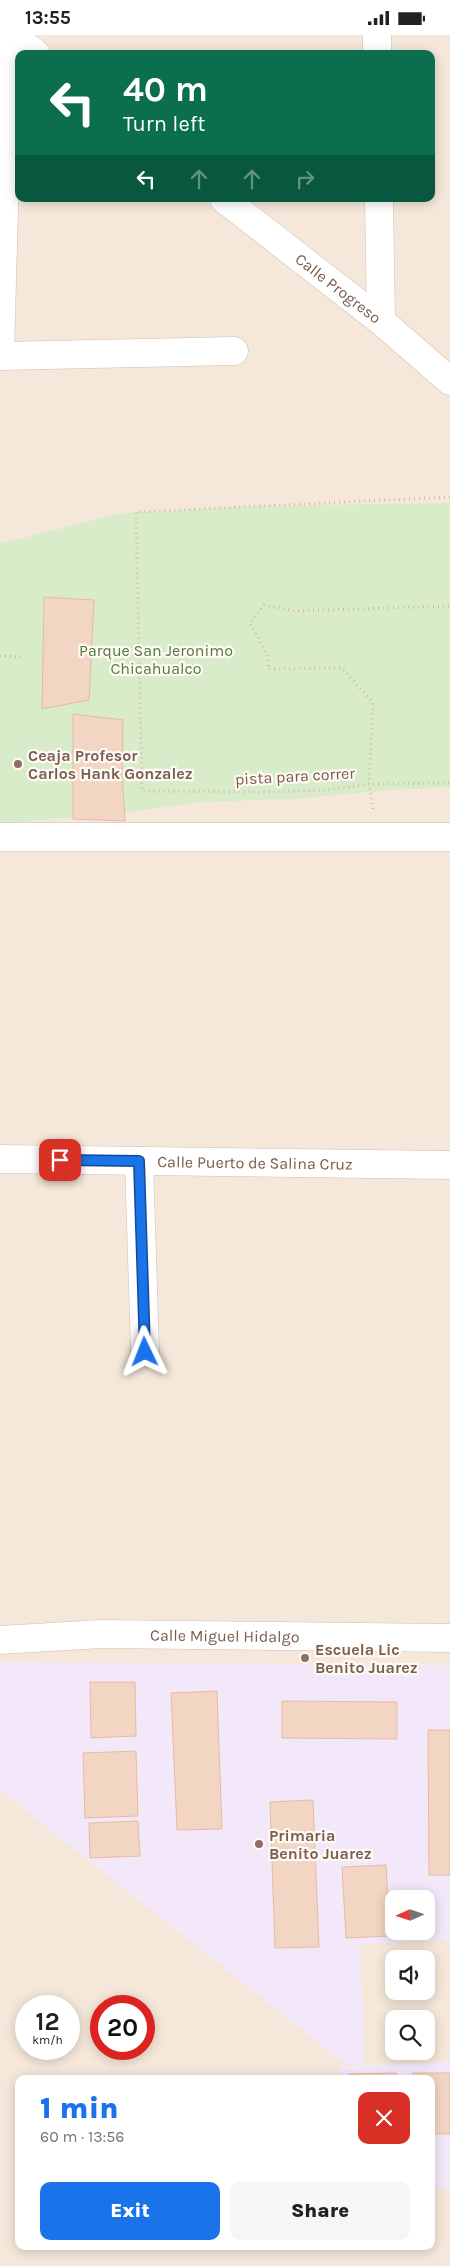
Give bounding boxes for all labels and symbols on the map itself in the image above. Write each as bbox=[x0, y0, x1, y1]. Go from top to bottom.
street label: Calle Progreso bbox=[292, 249, 385, 327]
park label: Parque San Jeronimo Chicahualco bbox=[79, 641, 233, 678]
place label: Ceaja Profesor Carlos Hank Gonzalez bbox=[28, 746, 193, 783]
marker: Ceaja Profesor Carlos Hank Gonzalez bbox=[12, 758, 24, 770]
street label: pista para correr bbox=[234, 763, 356, 789]
pin bbox=[39, 1139, 81, 1181]
street label: Calle Puerto de Salina Cruz bbox=[157, 1152, 353, 1173]
position arrow bbox=[118, 1325, 170, 1377]
street label: Calle Miguel Hidalgo bbox=[150, 1625, 300, 1646]
place label: Escuela Lic Benito Juarez bbox=[315, 1640, 418, 1677]
marker: Escuela Lic Benito Juarez bbox=[299, 1652, 311, 1664]
place label: Primaria Benito Juarez bbox=[269, 1826, 372, 1863]
marker: Primaria Benito Juarez bbox=[253, 1838, 265, 1850]
north arrow bbox=[385, 1890, 435, 1940]
speed limit sign: 20 bbox=[90, 1995, 155, 2060]

